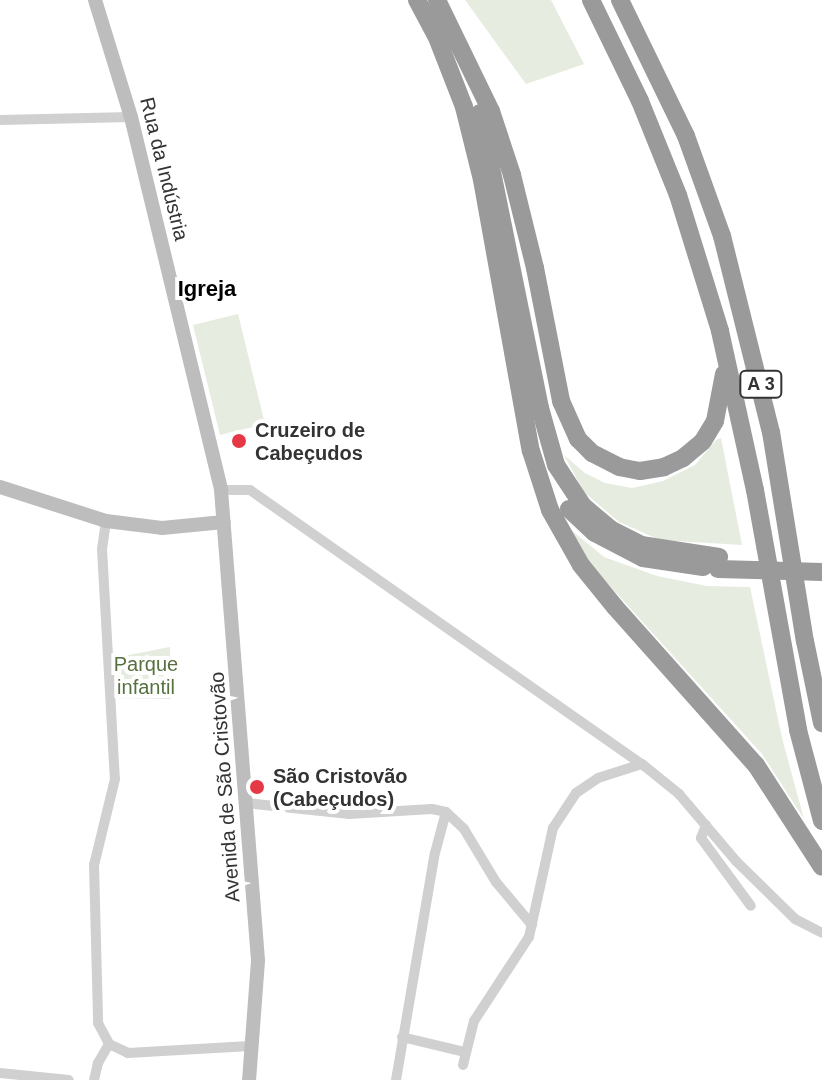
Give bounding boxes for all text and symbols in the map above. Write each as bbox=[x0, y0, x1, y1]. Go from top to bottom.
street label: Rua da Indústria bbox=[135, 95, 193, 243]
district label: Igreja bbox=[178, 276, 236, 302]
road number: A 3 bbox=[737, 370, 785, 398]
place label: Cruzeiro de Cabeçudos bbox=[255, 418, 365, 465]
marker: Cruzeiro de Cabeçudos bbox=[230, 432, 248, 450]
park label: Parque infantil bbox=[114, 652, 178, 699]
street label: Avenida de São Cristovão bbox=[205, 671, 245, 903]
place label: São Cristovão (Cabeçudos) bbox=[273, 764, 407, 811]
marker: São Cristovão (Cabeçudos) bbox=[248, 778, 266, 796]

